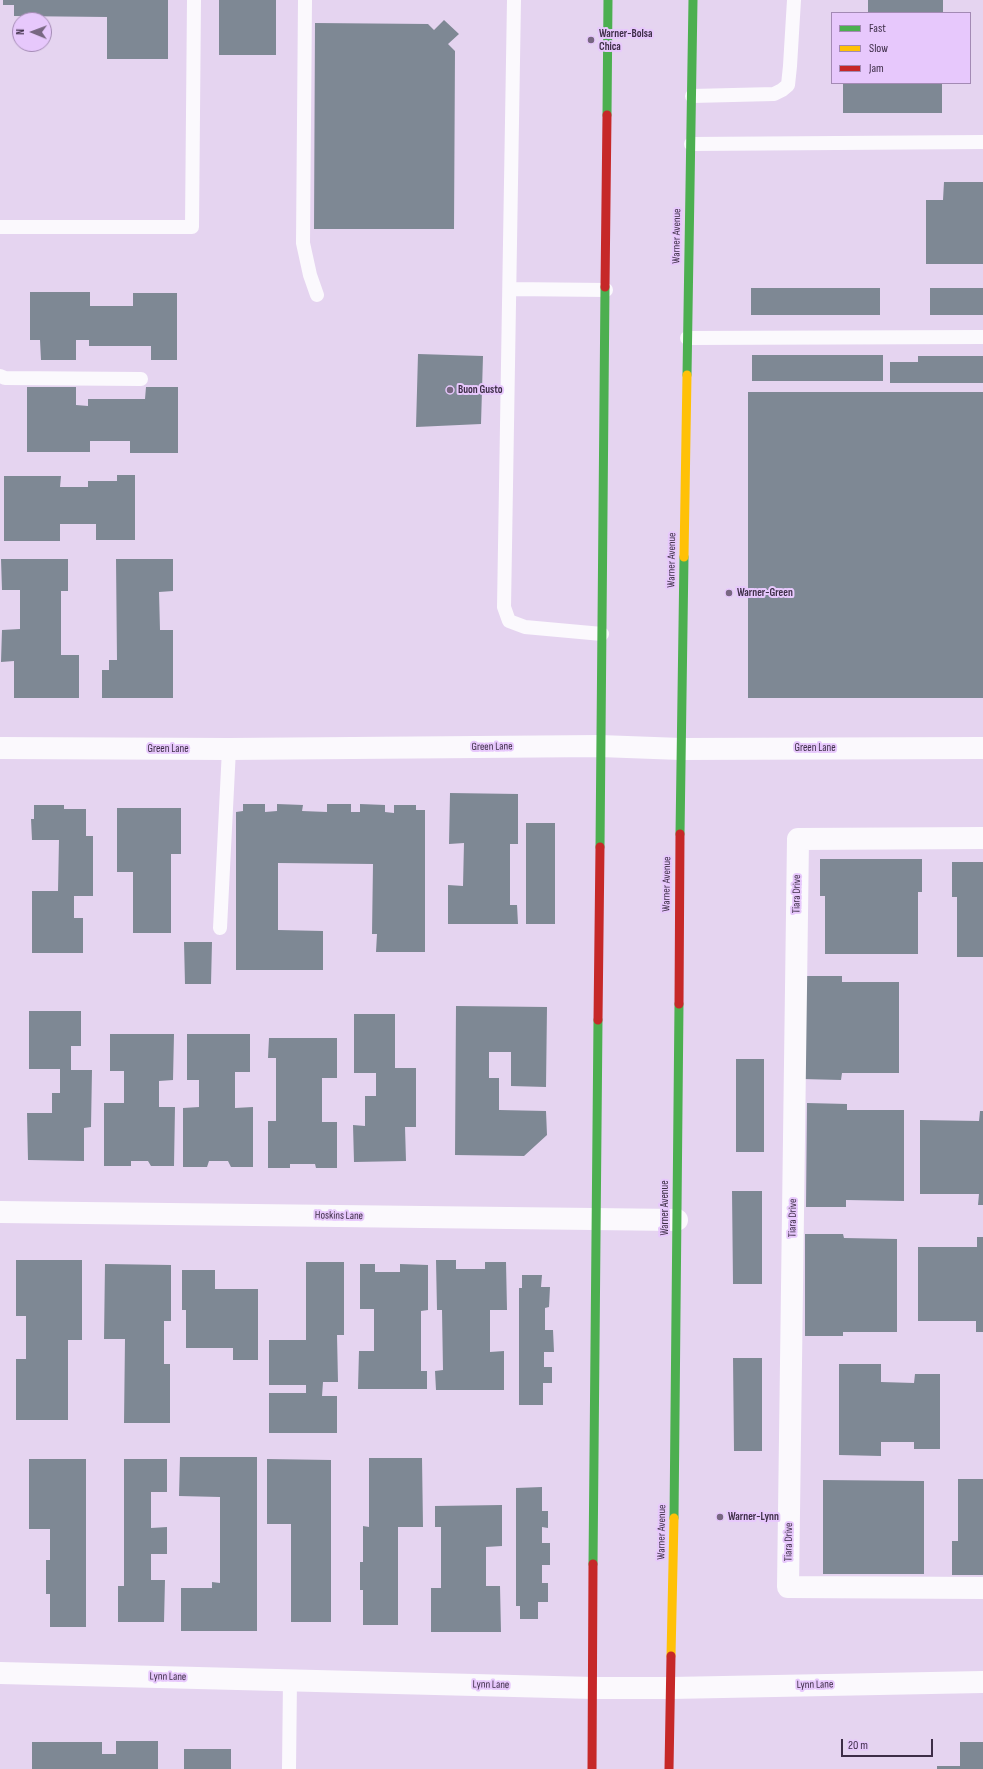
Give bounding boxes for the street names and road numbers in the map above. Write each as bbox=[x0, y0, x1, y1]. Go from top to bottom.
street label: Warner Avenue bbox=[670, 208, 684, 264]
street label: Warner Avenue bbox=[665, 532, 679, 588]
street label: Green Lane bbox=[471, 740, 513, 754]
street label: Green Lane bbox=[794, 741, 836, 755]
street label: Green Lane bbox=[147, 742, 189, 756]
street label: Warner Avenue bbox=[660, 856, 674, 912]
street label: Tiara Drive bbox=[790, 874, 804, 914]
street label: Warner Avenue bbox=[658, 1180, 672, 1236]
street label: Tiara Drive bbox=[786, 1198, 800, 1238]
street label: Hoskins Lane bbox=[315, 1209, 363, 1223]
street label: Warner Avenue bbox=[655, 1504, 669, 1560]
street label: Tiara Drive bbox=[782, 1522, 796, 1562]
street label: Lynn Lane bbox=[150, 1670, 186, 1684]
street label: Lynn Lane bbox=[473, 1678, 509, 1692]
street label: Lynn Lane bbox=[797, 1678, 833, 1692]

